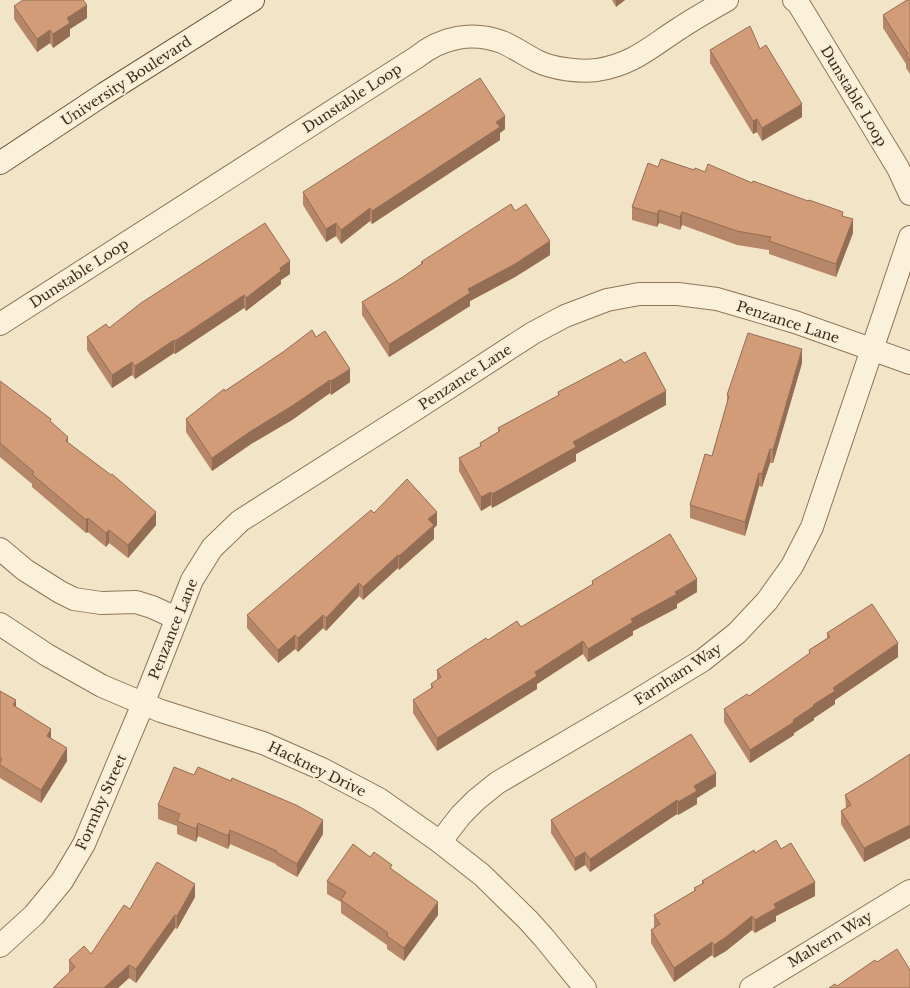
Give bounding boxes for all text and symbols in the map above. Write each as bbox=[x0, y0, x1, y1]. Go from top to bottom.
street label: University Boulevard bbox=[57, 32, 195, 130]
street label: Dunstable Loop bbox=[817, 42, 891, 150]
street label: Dunstable Loop bbox=[299, 59, 405, 137]
street label: Dunstable Loop bbox=[26, 234, 132, 312]
street label: Penzance Lane bbox=[734, 297, 842, 347]
street label: Penzance Lane bbox=[415, 340, 515, 414]
street label: Penzance Lane bbox=[145, 576, 201, 682]
street label: Farnham Way bbox=[631, 639, 725, 709]
street label: Hackney Drive bbox=[265, 737, 369, 801]
street label: Formby Street bbox=[72, 751, 130, 853]
street label: Malvern Way bbox=[785, 907, 875, 971]

